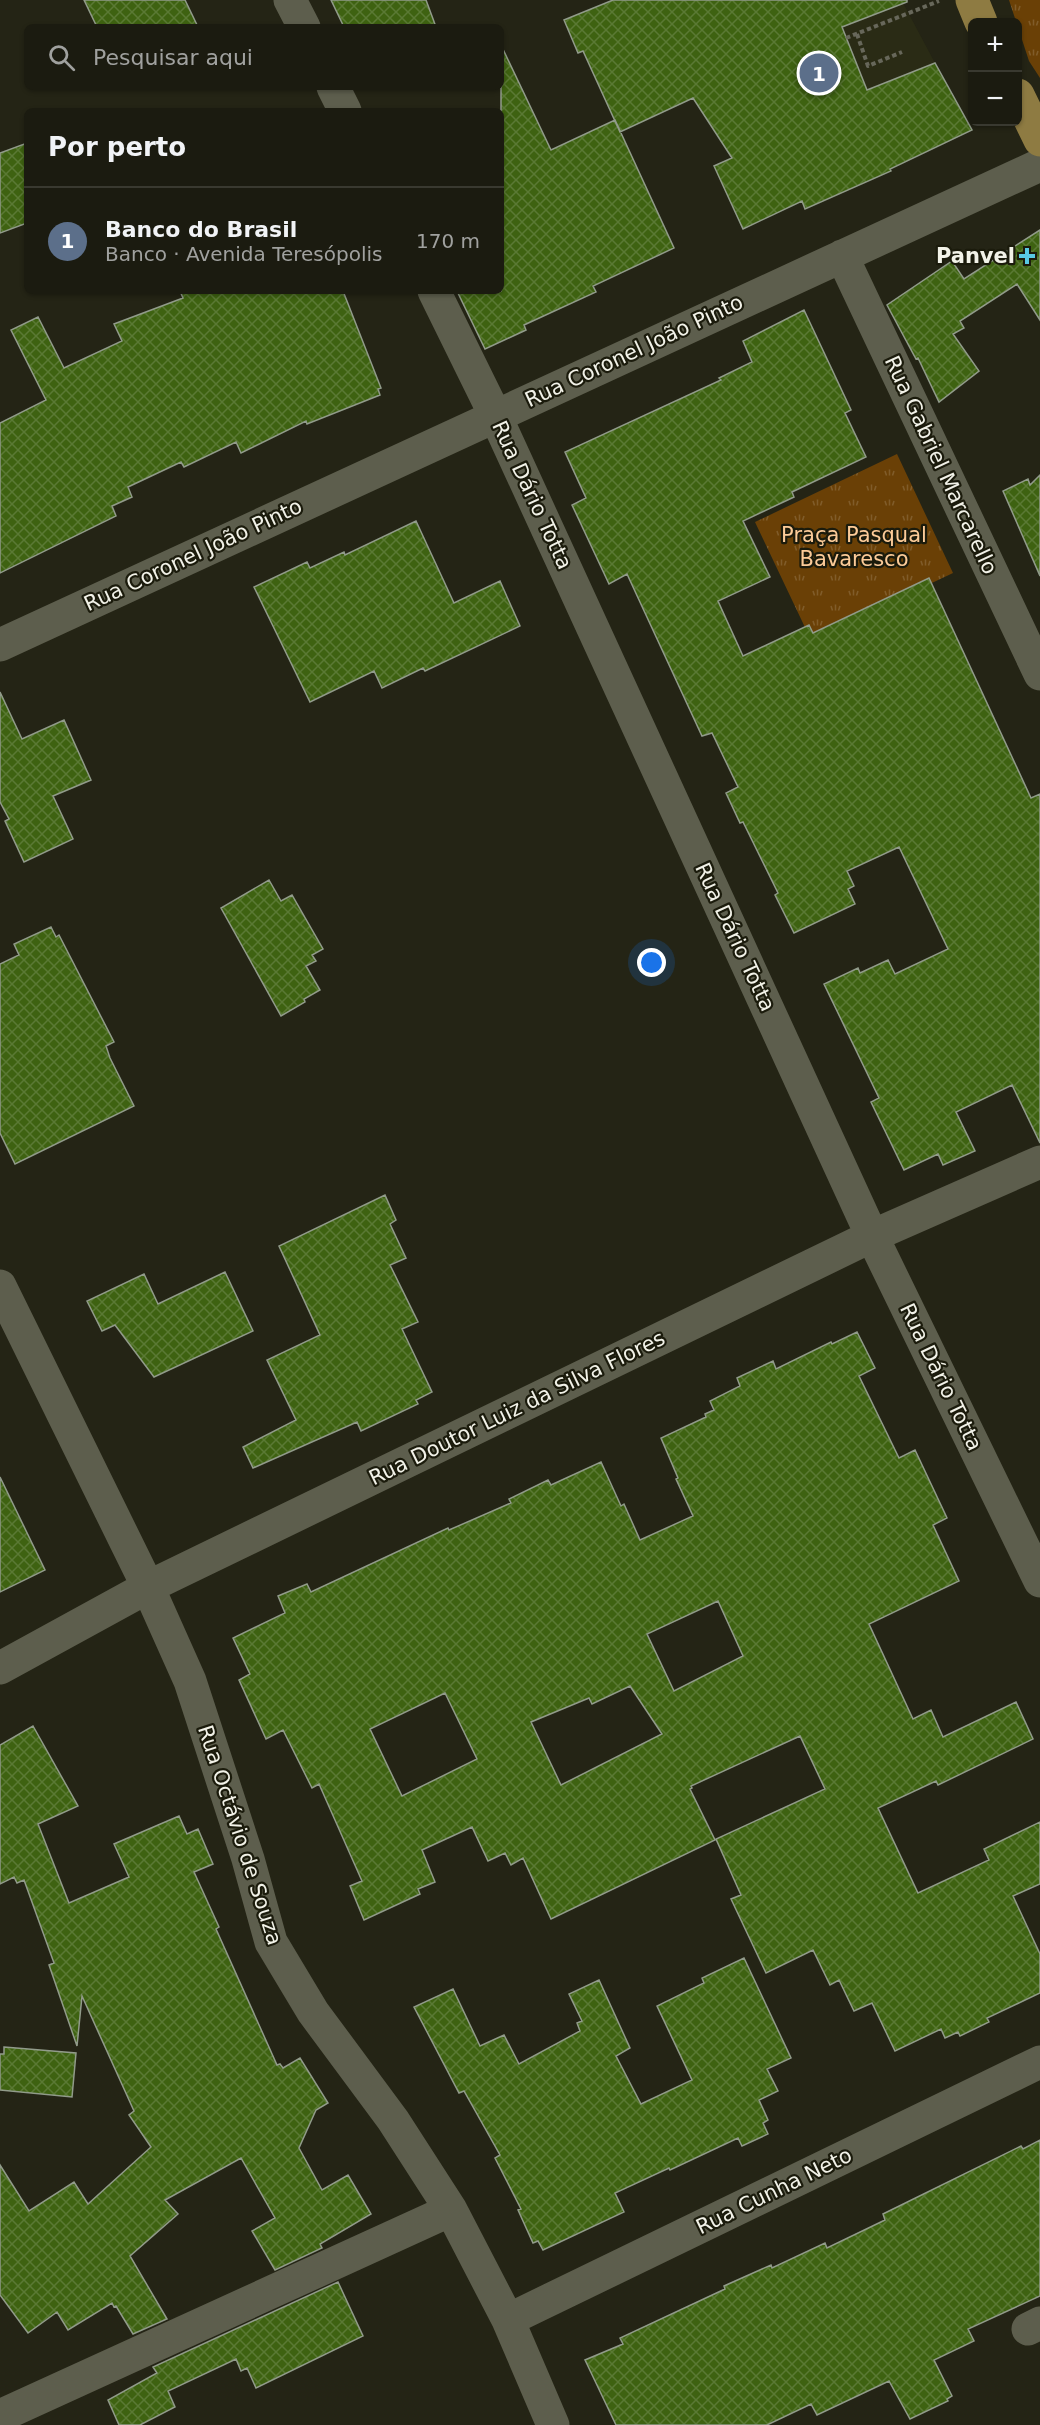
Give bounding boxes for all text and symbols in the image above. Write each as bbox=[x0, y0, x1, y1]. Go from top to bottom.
map controls bbox=[968, 18, 1022, 126]
button: + bbox=[968, 18, 1022, 72]
search box bbox=[24, 24, 504, 90]
icon: search bbox=[45, 41, 78, 74]
text: Pesquisar aqui bbox=[93, 45, 253, 70]
pin: 1 bbox=[800, 50, 838, 96]
button: − bbox=[968, 72, 1022, 126]
text: Por perto bbox=[48, 132, 186, 162]
text: Banco do Brasil bbox=[105, 217, 297, 242]
text: 1 bbox=[61, 229, 74, 253]
text: 170 m bbox=[416, 229, 480, 253]
text: Banco · Avenida Teresópolis bbox=[105, 242, 382, 266]
place label: Panvel bbox=[936, 244, 1015, 268]
marker: Panvel bbox=[1020, 249, 1034, 263]
street label: Rua Coronel João Pinto bbox=[521, 290, 747, 412]
street label: Rua Gabriel Marcarello bbox=[880, 352, 1002, 578]
street label: Rua Dário Totta bbox=[487, 417, 577, 573]
street label: Rua Coronel João Pinto bbox=[80, 494, 306, 616]
park label: Praça Pasqual Bavaresco bbox=[781, 523, 927, 571]
street label: Rua Dário Totta bbox=[690, 859, 780, 1015]
your location bbox=[637, 948, 666, 977]
street label: Rua Dário Totta bbox=[895, 1299, 987, 1455]
street label: Rua Doutor Luiz da Silva Flores bbox=[365, 1326, 669, 1490]
street label: Rua Octávio de Souza bbox=[193, 1722, 287, 1948]
street label: Rua Cunha Neto bbox=[692, 2143, 856, 2239]

